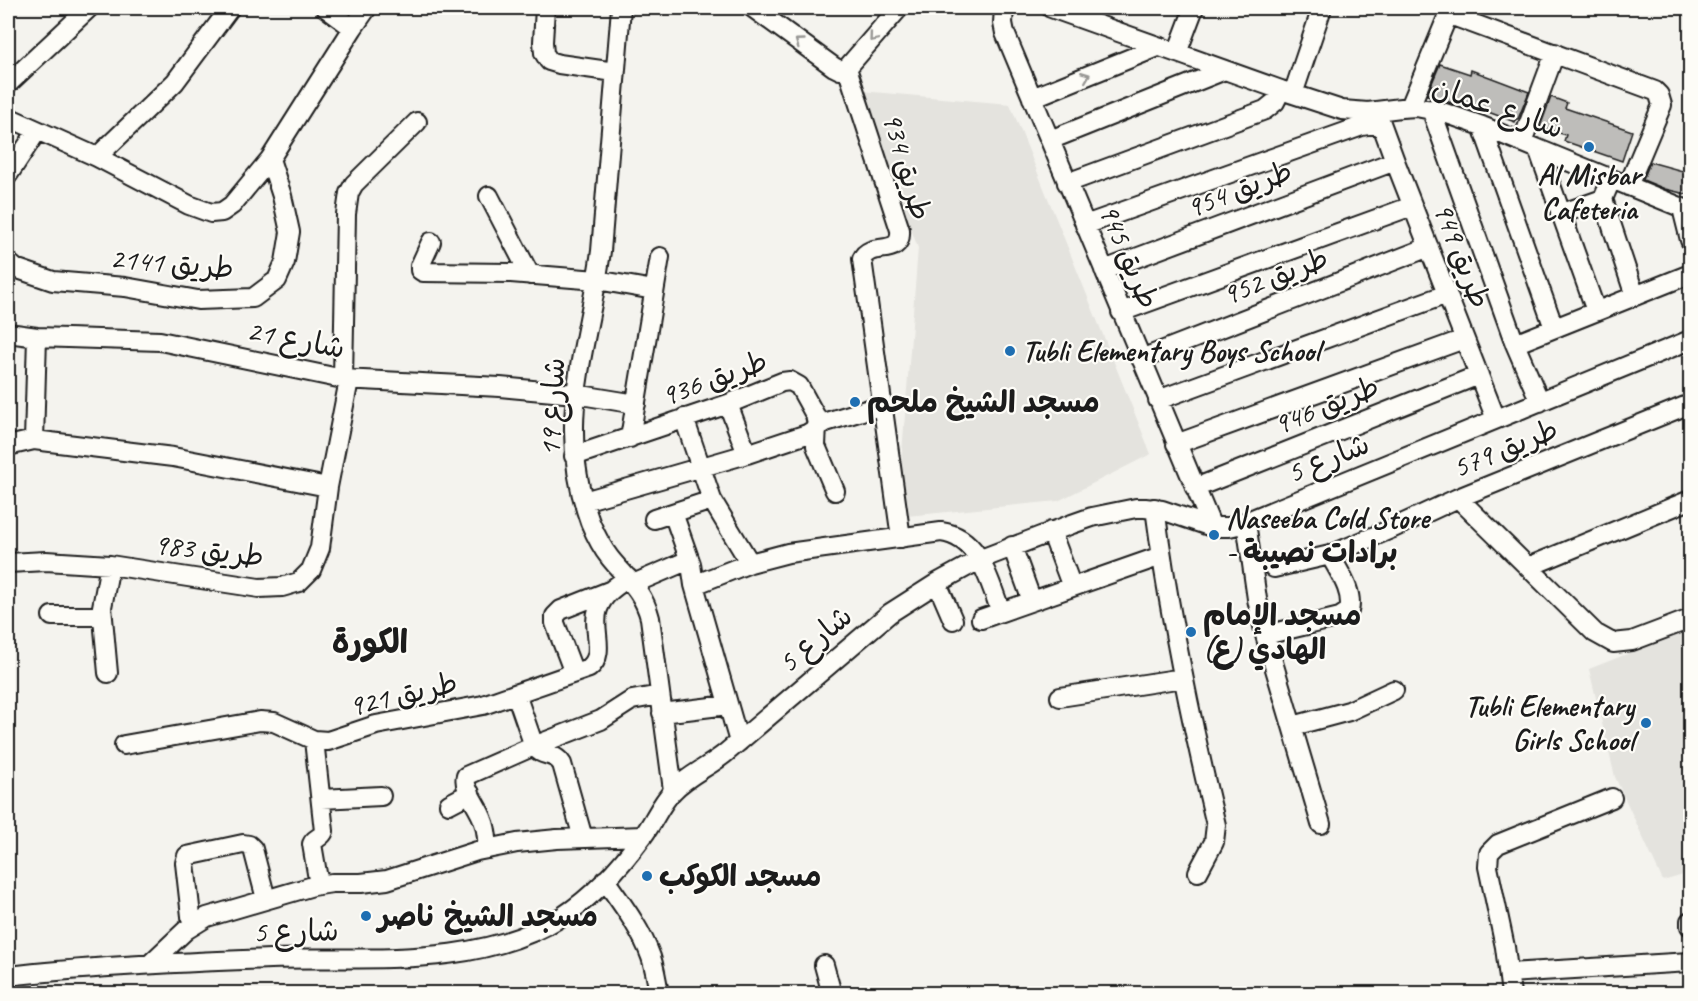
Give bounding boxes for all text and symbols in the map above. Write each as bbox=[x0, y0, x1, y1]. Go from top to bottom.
one-way arrow bbox=[869, 31, 880, 42]
one-way arrow bbox=[795, 38, 806, 49]
street label: شارع عمان bbox=[1427, 67, 1569, 149]
one-way arrow bbox=[1080, 71, 1091, 83]
street label: طريق 934 bbox=[873, 108, 941, 224]
marker: Al Misbar Cafeteria bbox=[1582, 140, 1596, 154]
street label: طريق 954 bbox=[1180, 151, 1298, 227]
place label: Al Misbar Cafeteria bbox=[1538, 156, 1644, 228]
street label: طريق 949 bbox=[1424, 196, 1500, 314]
street label: طريق 945 bbox=[1090, 198, 1168, 314]
street label: طريق 952 bbox=[1216, 238, 1334, 314]
street label: طريق 2141 bbox=[108, 239, 236, 287]
street label: شارع 21 bbox=[243, 311, 348, 369]
place label: Tubli Elementary Boys School bbox=[1022, 332, 1325, 371]
street label: طريق 936 bbox=[655, 341, 773, 415]
marker: Tubli Elementary Boys School bbox=[1003, 344, 1017, 358]
street label: شارع 19 bbox=[530, 356, 576, 458]
street label: طريق 946 bbox=[1268, 367, 1384, 443]
place label: مسجد الشيخ ملحم bbox=[867, 383, 1100, 424]
marker: مسجد الشيخ ملحم bbox=[848, 395, 862, 409]
street label: طريق 579 bbox=[1447, 410, 1563, 486]
street label: شارع 5 bbox=[1281, 424, 1376, 494]
place label: Naseeba Cold Store - برادات نصيبة bbox=[1226, 499, 1432, 571]
street label: طريق 983 bbox=[152, 524, 266, 576]
marker: Naseeba Cold Store - برادات نصيبة bbox=[1207, 528, 1221, 542]
place label: مسجد الإمام الهادي (ع) bbox=[1203, 596, 1361, 671]
street label: شارع 5 bbox=[770, 597, 861, 683]
district label: الكورة bbox=[332, 621, 408, 663]
marker: مسجد الإمام الهادي (ع) bbox=[1184, 625, 1198, 639]
street label: طريق 921 bbox=[345, 663, 461, 725]
place label: Tubli Elementary Girls School bbox=[1465, 687, 1640, 759]
marker: Tubli Elementary Girls School bbox=[1639, 716, 1653, 730]
place label: مسجد الكوكب bbox=[659, 857, 821, 895]
marker: مسجد الكوكب bbox=[640, 869, 654, 883]
place label: مسجد الشيخ ناصر bbox=[375, 897, 598, 935]
marker: مسجد الشيخ ناصر bbox=[359, 909, 373, 923]
street label: شارع 5 bbox=[253, 911, 339, 953]

